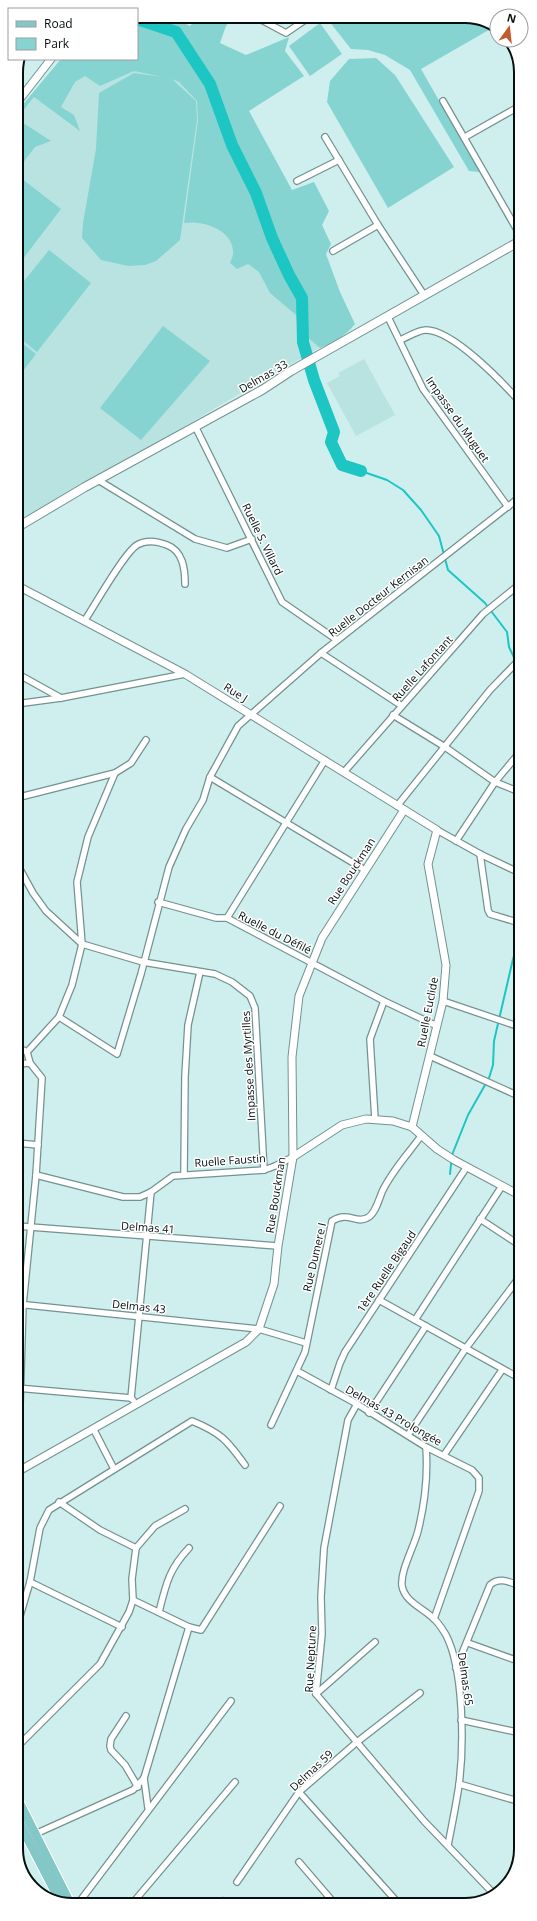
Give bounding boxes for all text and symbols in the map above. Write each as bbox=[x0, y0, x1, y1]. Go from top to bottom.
legend bbox=[8, 8, 138, 60]
north arrow bbox=[489, 8, 529, 48]
text: N bbox=[505, 9, 518, 26]
text: Road bbox=[44, 15, 73, 32]
text: Park bbox=[44, 35, 70, 52]
street label: Delmas 33 bbox=[236, 356, 290, 396]
street label: Impasse du Muguet bbox=[423, 373, 493, 465]
street label: Ruelle S. Villard bbox=[239, 501, 287, 577]
street label: Ruelle Docteur Kernisan bbox=[325, 552, 431, 640]
street label: Ruelle Lafontant bbox=[388, 632, 456, 704]
street label: Rue J bbox=[221, 679, 251, 705]
street label: Rue Bouckman bbox=[324, 835, 378, 907]
street label: Ruelle du Défilé bbox=[236, 907, 314, 957]
street label: Ruelle Euclide bbox=[413, 976, 441, 1048]
street label: Impasse des Myrtilles bbox=[238, 1011, 258, 1121]
street label: Ruelle Faustin bbox=[194, 1150, 266, 1170]
street label: Rue Bouckman bbox=[262, 1156, 288, 1234]
street label: Delmas 41 bbox=[121, 1218, 175, 1236]
street label: Rue Dumere I bbox=[299, 1221, 329, 1293]
street label: 1ère Ruelle Bigaud bbox=[353, 1227, 419, 1315]
street label: Delmas 43 bbox=[111, 1296, 167, 1316]
street label: Delmas 43 Prolongée bbox=[343, 1381, 445, 1449]
street label: Rue Neptune bbox=[301, 1625, 319, 1693]
street label: Delmas 65 bbox=[455, 1651, 477, 1707]
street label: Delmas 59 bbox=[286, 1746, 336, 1794]

